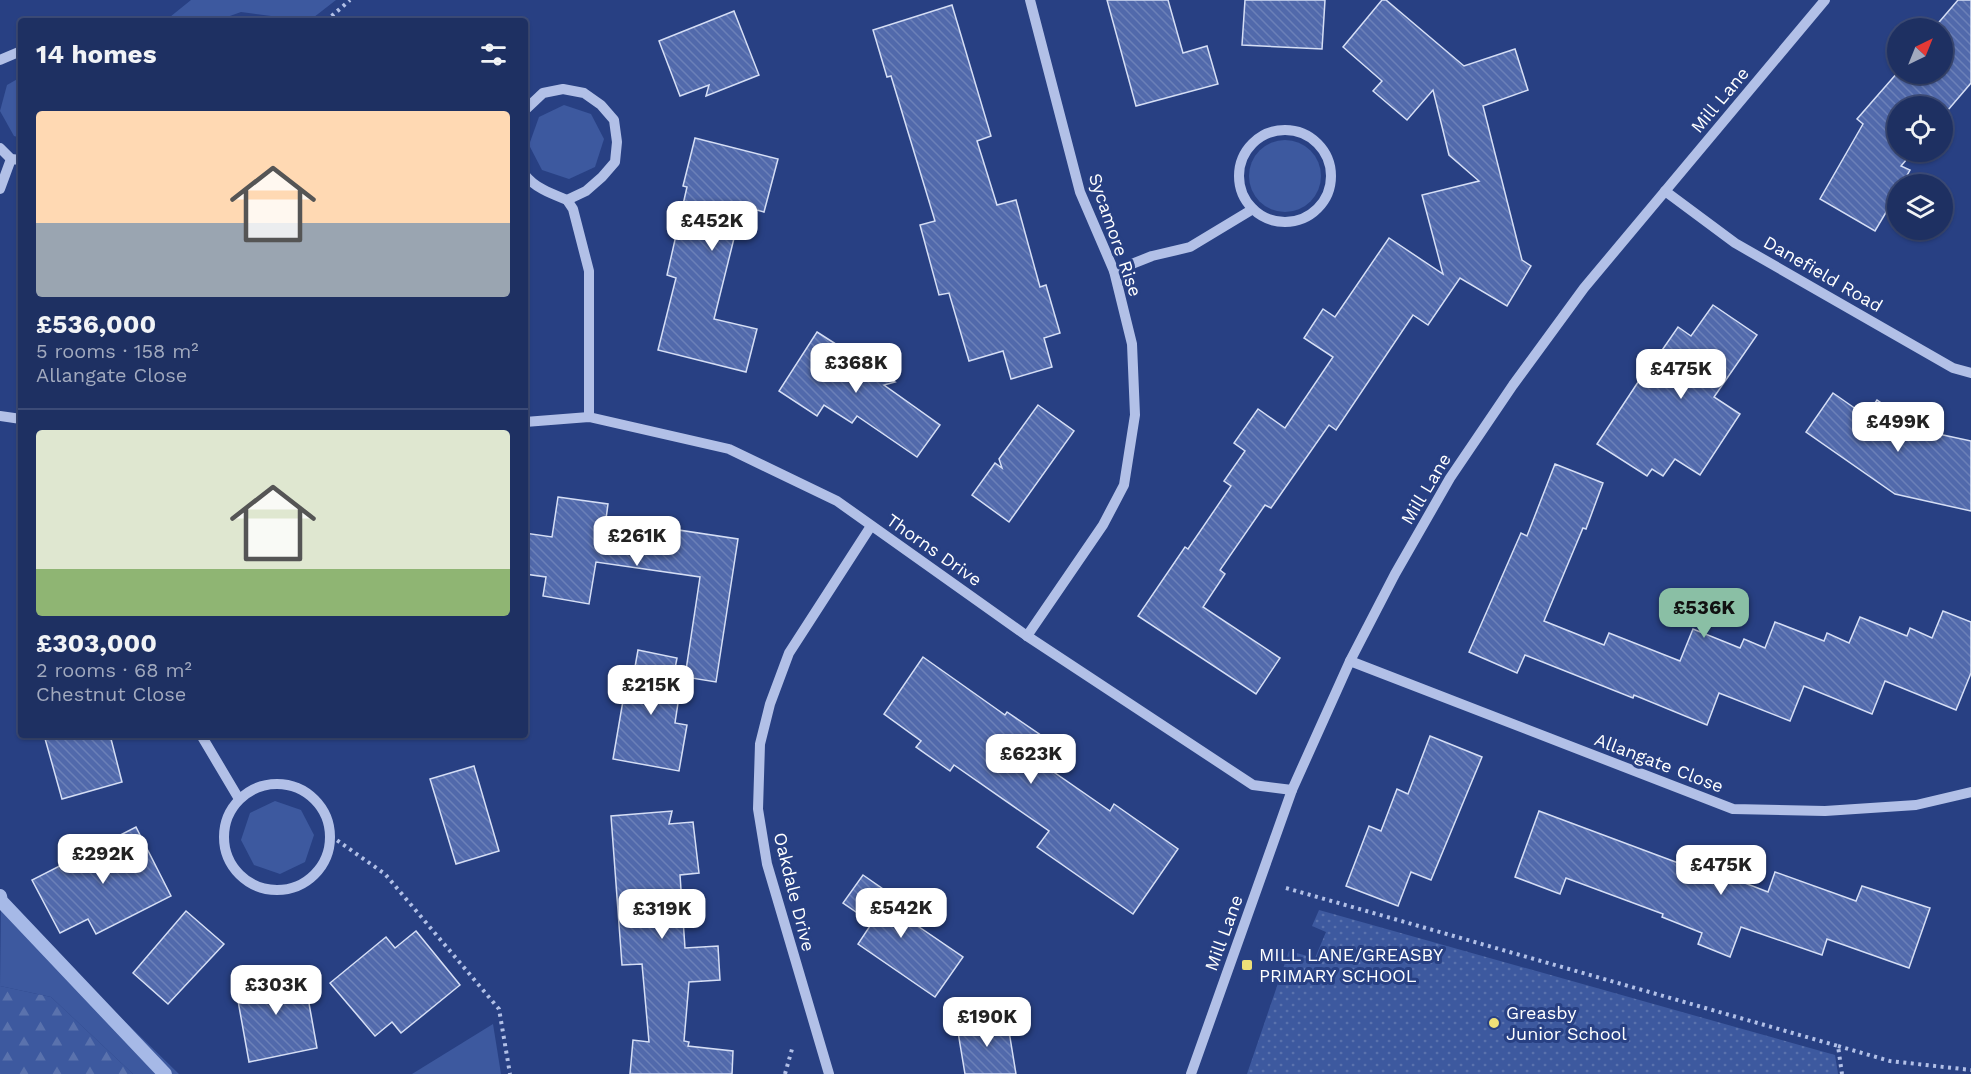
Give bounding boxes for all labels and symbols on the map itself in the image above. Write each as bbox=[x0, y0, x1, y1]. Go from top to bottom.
north arrow bbox=[1887, 18, 1953, 84]
street label: Mill Lane bbox=[1686, 63, 1753, 137]
street label: Sycamore Rise bbox=[1085, 171, 1146, 299]
pin: £452K bbox=[670, 201, 754, 252]
street label: Danefield Road bbox=[1760, 231, 1886, 316]
pin: £368K bbox=[814, 343, 898, 394]
pin: £475K bbox=[1639, 349, 1723, 400]
pin: £499K bbox=[1856, 402, 1940, 453]
street label: Mill Lane bbox=[1396, 449, 1455, 528]
street label: Thorns Drive bbox=[883, 509, 986, 590]
pin: £261K bbox=[595, 516, 679, 567]
pin: £536K bbox=[1662, 588, 1746, 639]
pin: £215K bbox=[609, 665, 693, 716]
street label: Allangate Close bbox=[1592, 728, 1727, 797]
pin: £623K bbox=[989, 734, 1073, 785]
street label: Oakdale Drive bbox=[770, 830, 819, 954]
pin: £292K bbox=[61, 834, 145, 885]
pin: £475K bbox=[1679, 845, 1763, 896]
pin: £542K bbox=[859, 888, 943, 939]
pin: £319K bbox=[620, 889, 704, 940]
street label: Mill Lane bbox=[1200, 892, 1247, 974]
place label: MILL LANE/GREASBY PRIMARY SCHOOL bbox=[1259, 944, 1444, 986]
marker: MILL LANE/GREASBY PRIMARY SCHOOL bbox=[1240, 958, 1254, 972]
pin: £303K bbox=[234, 965, 318, 1016]
pin: £190K bbox=[945, 997, 1029, 1048]
place label: Greasby Junior School bbox=[1506, 1002, 1627, 1044]
marker: Greasby Junior School bbox=[1487, 1016, 1501, 1030]

